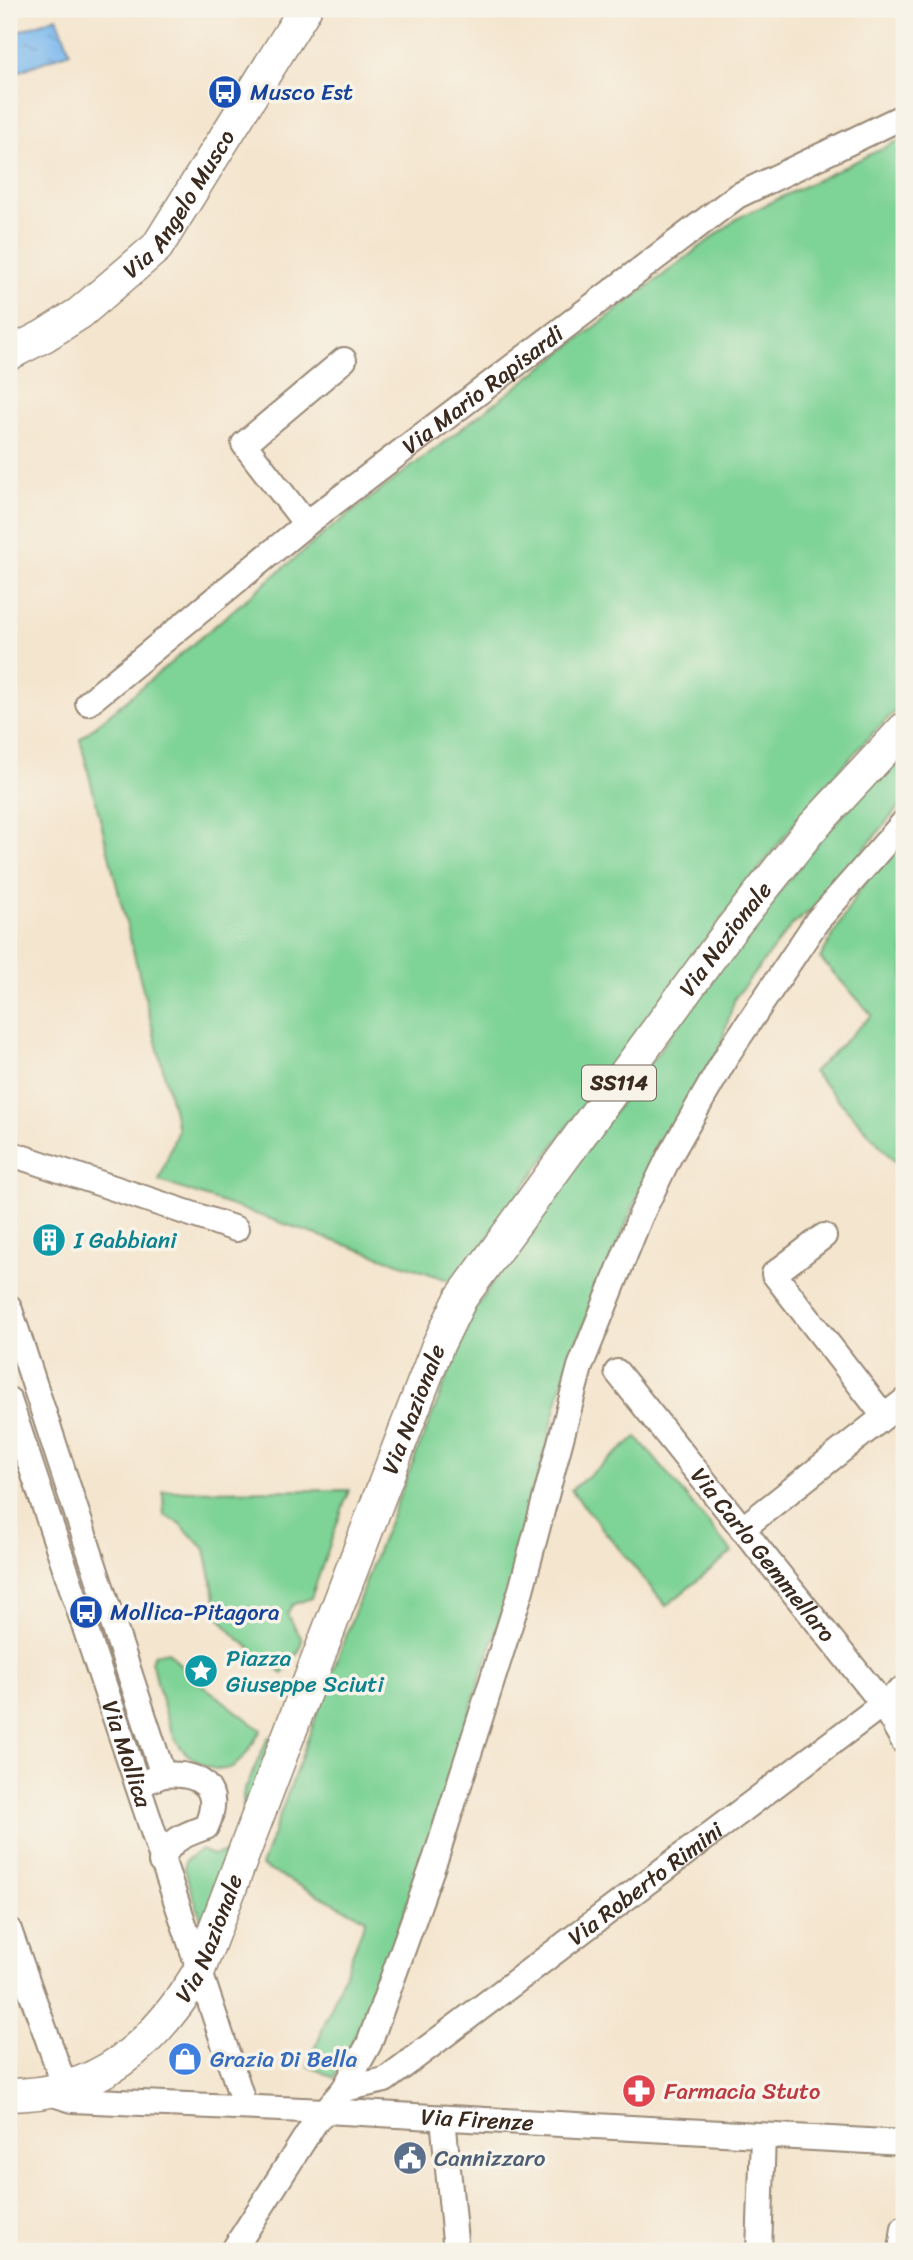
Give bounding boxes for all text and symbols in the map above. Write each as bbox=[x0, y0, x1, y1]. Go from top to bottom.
place label: Musco Est bbox=[250, 72, 353, 113]
bus stop icon: Musco Est bbox=[206, 73, 244, 111]
street label: Via Angelo Musco bbox=[113, 121, 247, 289]
street label: Via Mario Rapisardi bbox=[393, 314, 573, 465]
street label: Via Nazionale bbox=[668, 872, 783, 1006]
road number: SS114 bbox=[582, 1066, 656, 1100]
place label: I Gabbiani bbox=[73, 1220, 177, 1261]
building icon: I Gabbiani bbox=[30, 1221, 68, 1259]
street label: Via Nazionale bbox=[370, 1338, 457, 1480]
street label: Via Carlo Gemmellaro bbox=[679, 1458, 846, 1652]
place label: Mollica-Pitagora bbox=[110, 1592, 280, 1633]
bus stop icon: Mollica-Pitagora bbox=[67, 1593, 105, 1631]
place label: Piazza Giuseppe Sciuti bbox=[226, 1638, 384, 1705]
place icon: Piazza Giuseppe Sciuti bbox=[182, 1652, 220, 1690]
street label: Via Mollica bbox=[90, 1695, 164, 1814]
street label: Via Roberto Rimini bbox=[559, 1811, 733, 1957]
street label: Via Nazionale bbox=[164, 1868, 255, 2012]
place label: Grazia Di Bella bbox=[210, 2039, 358, 2080]
shop icon: Grazia Di Bella bbox=[166, 2040, 204, 2078]
place label: Farmacia Stuto bbox=[664, 2071, 820, 2112]
pharmacy icon: Farmacia Stuto bbox=[620, 2072, 658, 2110]
street label: Via Firenze bbox=[420, 2096, 535, 2144]
place label: Cannizzaro bbox=[434, 2138, 546, 2179]
public building icon: Cannizzaro bbox=[391, 2139, 429, 2177]

